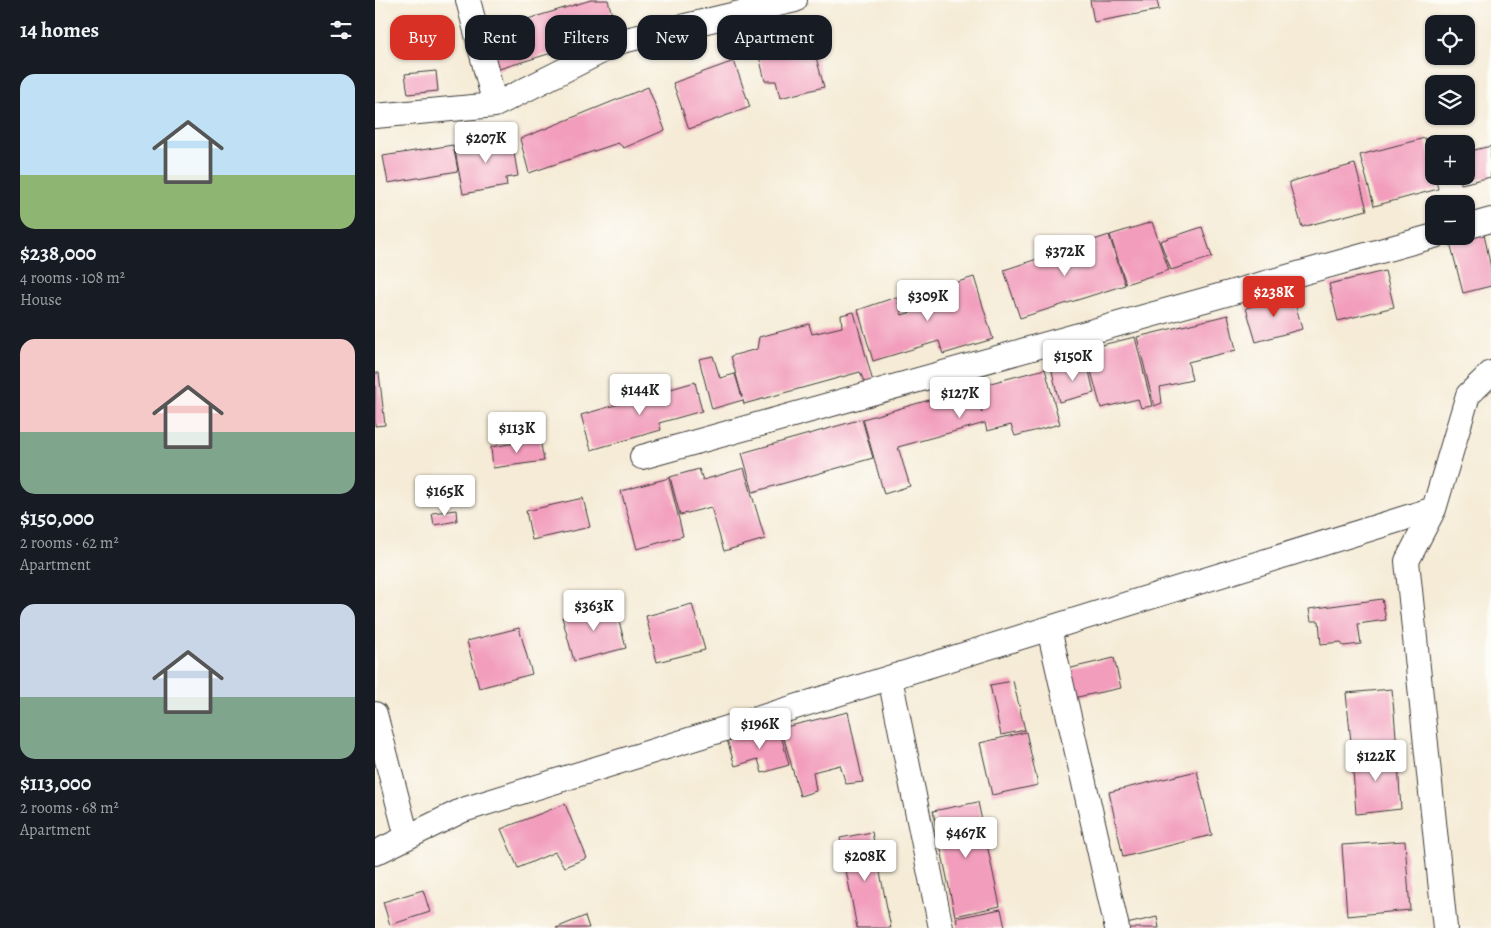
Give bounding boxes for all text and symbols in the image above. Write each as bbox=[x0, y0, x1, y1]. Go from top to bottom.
chip: Buy bbox=[390, 15, 455, 60]
chip: Rent bbox=[465, 15, 535, 60]
chip: Filters bbox=[545, 15, 627, 60]
chip: New bbox=[637, 15, 707, 60]
chip: Apartment bbox=[717, 15, 832, 60]
map controls bbox=[1425, 15, 1475, 245]
button: locate bbox=[1425, 15, 1475, 65]
text: 14 homes bbox=[20, 16, 99, 44]
icon: filters bbox=[327, 16, 355, 44]
button: layers bbox=[1425, 75, 1475, 125]
icon: home bbox=[143, 107, 233, 197]
pin: $207K bbox=[451, 121, 521, 164]
text: $207K bbox=[466, 127, 506, 149]
button: + bbox=[1425, 135, 1475, 185]
button: − bbox=[1425, 195, 1475, 245]
pin: $372K bbox=[1030, 234, 1100, 277]
text: $238,000 bbox=[20, 239, 96, 267]
text: $372K bbox=[1045, 240, 1085, 262]
text: 4 rooms · 108 m² bbox=[20, 267, 125, 289]
pin: $238K bbox=[1239, 276, 1309, 318]
pin: $309K bbox=[893, 280, 963, 322]
text: $238K bbox=[1254, 281, 1294, 303]
text: $309K bbox=[908, 285, 948, 307]
text: House bbox=[20, 289, 62, 311]
pin: $150K bbox=[1038, 340, 1108, 382]
text: $150K bbox=[1054, 345, 1092, 367]
icon: home bbox=[143, 372, 233, 462]
pin: $144K bbox=[605, 374, 675, 416]
pin: $127K bbox=[925, 376, 995, 419]
text: $144K bbox=[621, 379, 659, 401]
text: $127K bbox=[941, 382, 979, 404]
pin: $113K bbox=[482, 412, 552, 454]
text: $113K bbox=[499, 417, 535, 439]
pin: $165K bbox=[410, 474, 480, 517]
text: $165K bbox=[426, 480, 464, 502]
text: $150,000 bbox=[20, 504, 94, 532]
text: 2 rooms · 62 m² bbox=[20, 532, 119, 554]
text: Apartment bbox=[20, 554, 91, 576]
pin: $363K bbox=[559, 590, 629, 632]
text: $363K bbox=[574, 595, 614, 617]
icon: home bbox=[143, 637, 233, 727]
pin: $196K bbox=[725, 708, 795, 750]
text: $196K bbox=[741, 713, 779, 735]
pin: $122K bbox=[1341, 740, 1411, 782]
text: $122K bbox=[1356, 745, 1396, 767]
text: $113,000 bbox=[20, 769, 91, 797]
text: 2 rooms · 68 m² bbox=[20, 797, 119, 819]
pin: $467K bbox=[931, 816, 1001, 859]
text: Apartment bbox=[20, 819, 91, 841]
text: $467K bbox=[946, 822, 986, 844]
pin: $208K bbox=[830, 840, 900, 882]
text: $208K bbox=[844, 845, 886, 867]

